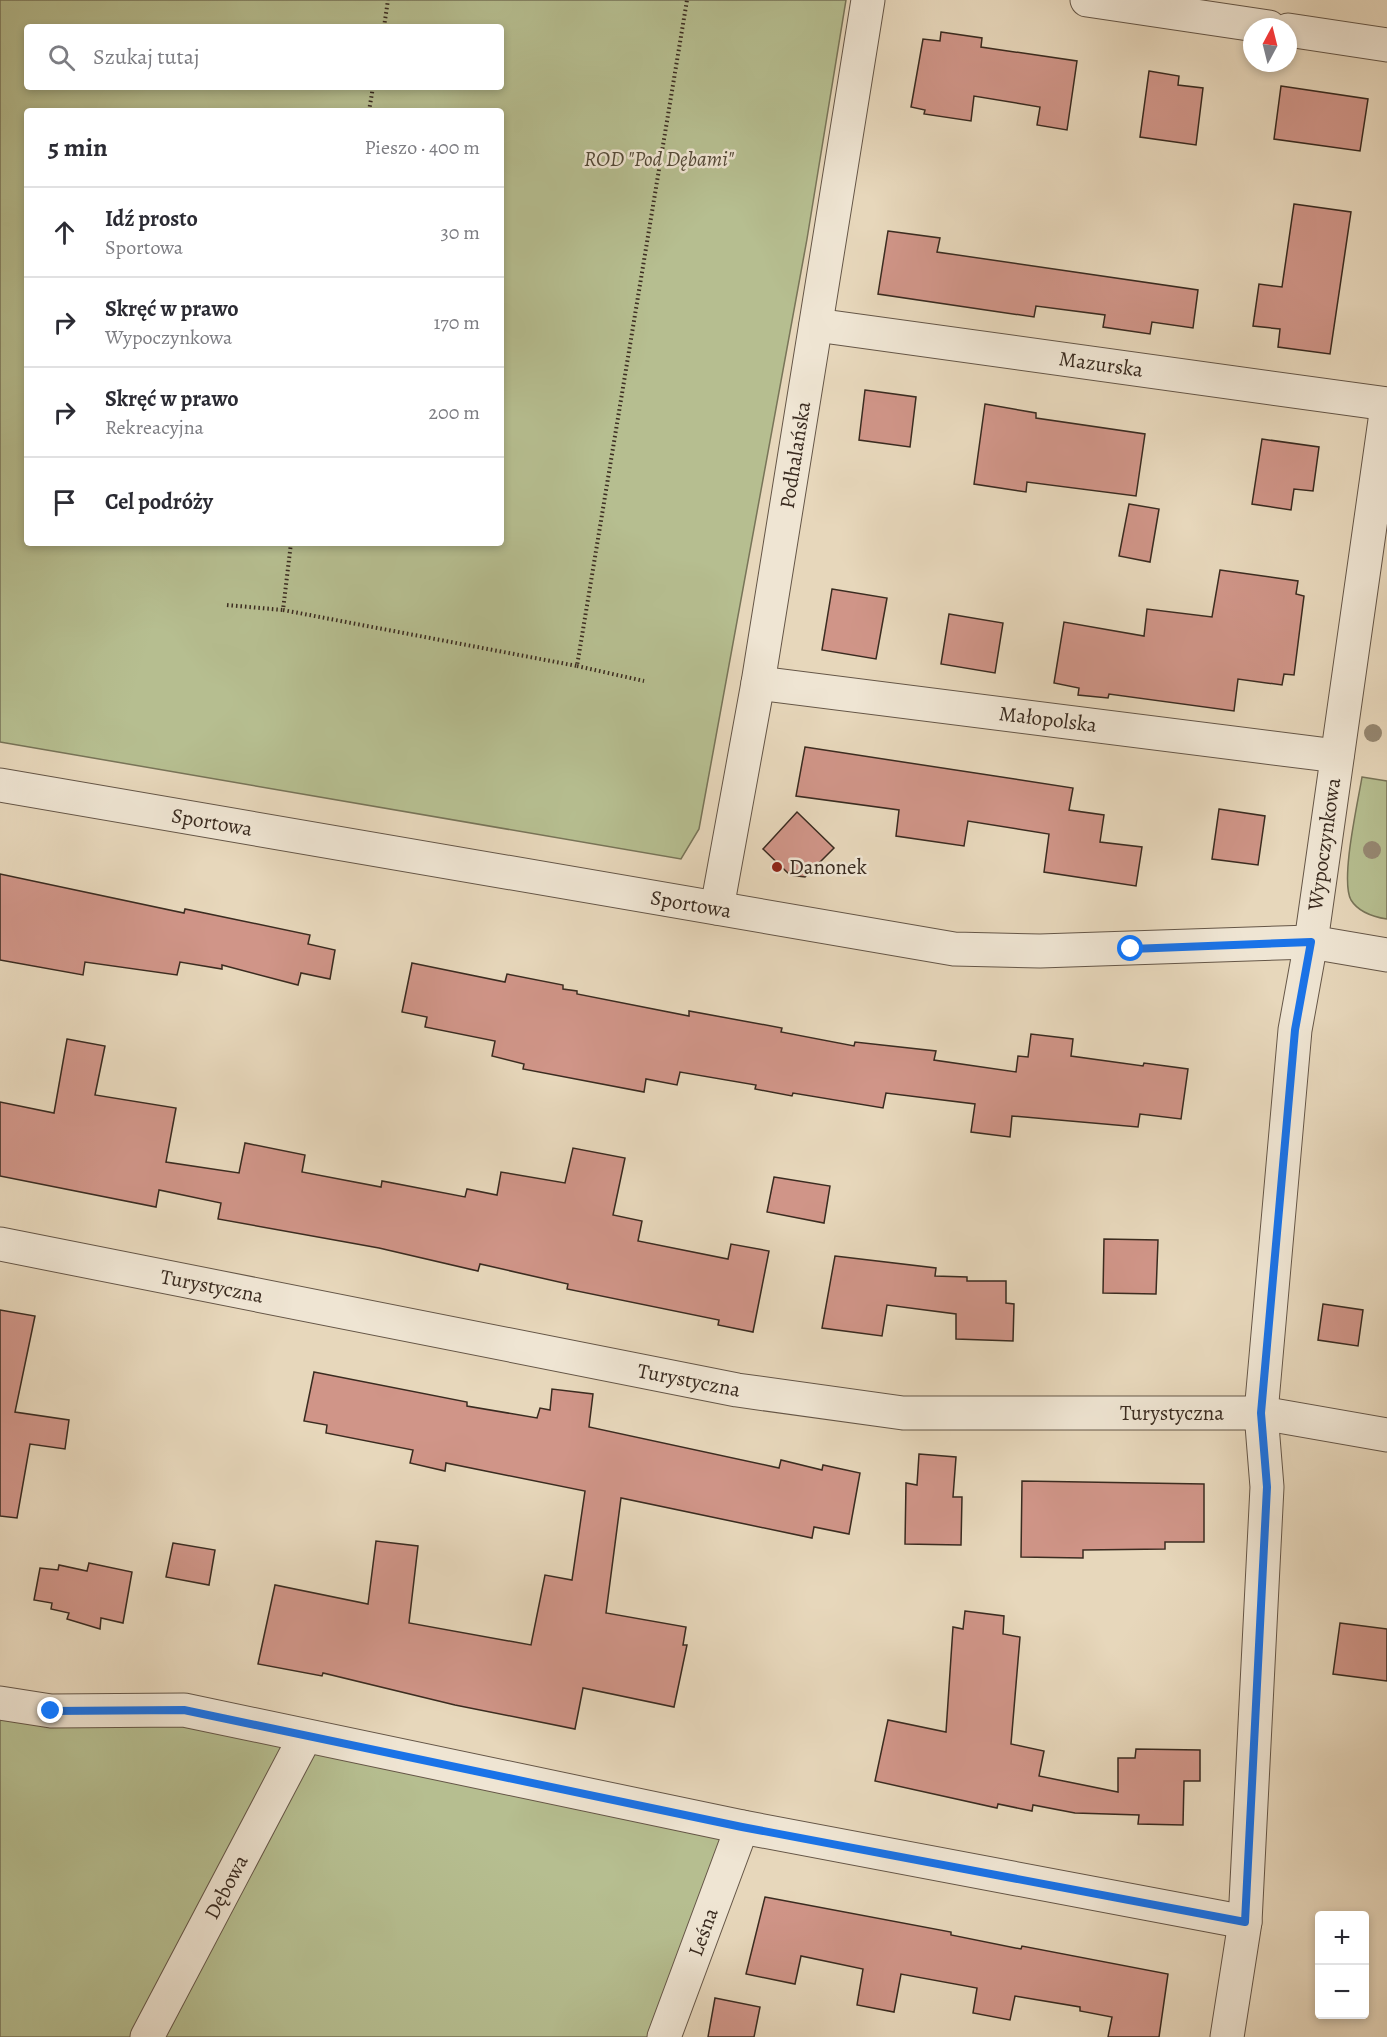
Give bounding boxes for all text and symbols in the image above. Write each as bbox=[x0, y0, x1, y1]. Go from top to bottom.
north arrow bbox=[1243, 18, 1297, 72]
search box bbox=[24, 24, 504, 90]
icon: search bbox=[45, 41, 78, 74]
text: Szukaj tutaj bbox=[93, 42, 199, 72]
text: 5 min bbox=[48, 130, 108, 165]
text: Pieszo · 400 m bbox=[365, 134, 480, 161]
park label: ROD "Pod Dębami" bbox=[584, 145, 735, 173]
text: Idź prosto bbox=[105, 204, 198, 234]
icon: ahead bbox=[48, 216, 81, 249]
text: 30 m bbox=[440, 219, 480, 246]
text: Sportowa bbox=[105, 234, 183, 261]
text: Skręć w prawo bbox=[105, 294, 239, 324]
icon: right bbox=[48, 306, 81, 339]
text: 170 m bbox=[434, 309, 480, 336]
text: Wypoczynkowa bbox=[105, 324, 232, 351]
street label: Mazurska bbox=[1057, 344, 1145, 384]
text: Skręć w prawo bbox=[105, 384, 239, 414]
icon: right bbox=[48, 396, 81, 429]
text: 200 m bbox=[429, 399, 480, 426]
street label: Podhalańska bbox=[773, 399, 817, 511]
text: Rekreacyjna bbox=[105, 414, 204, 441]
icon: arrive bbox=[48, 486, 81, 519]
text: Cel podróży bbox=[105, 487, 213, 517]
street label: Małopolska bbox=[997, 699, 1099, 739]
street label: Wypoczynkowa bbox=[1301, 776, 1347, 913]
street label: Sportowa bbox=[169, 801, 255, 843]
place label: Danonek bbox=[789, 853, 867, 881]
marker: Danonek bbox=[770, 860, 784, 874]
street label: Sportowa bbox=[648, 883, 734, 925]
route start bbox=[1117, 935, 1143, 961]
street label: Turystyczna bbox=[158, 1262, 266, 1310]
street label: Turystyczna bbox=[635, 1356, 743, 1404]
street label: Turystyczna bbox=[1120, 1399, 1224, 1427]
route end bbox=[37, 1697, 63, 1723]
street label: Dębowa bbox=[197, 1850, 255, 1924]
street label: Leśna bbox=[681, 1904, 725, 1960]
map controls bbox=[1315, 1911, 1369, 2019]
button: + bbox=[1315, 1911, 1369, 1965]
button: − bbox=[1315, 1965, 1369, 2019]

